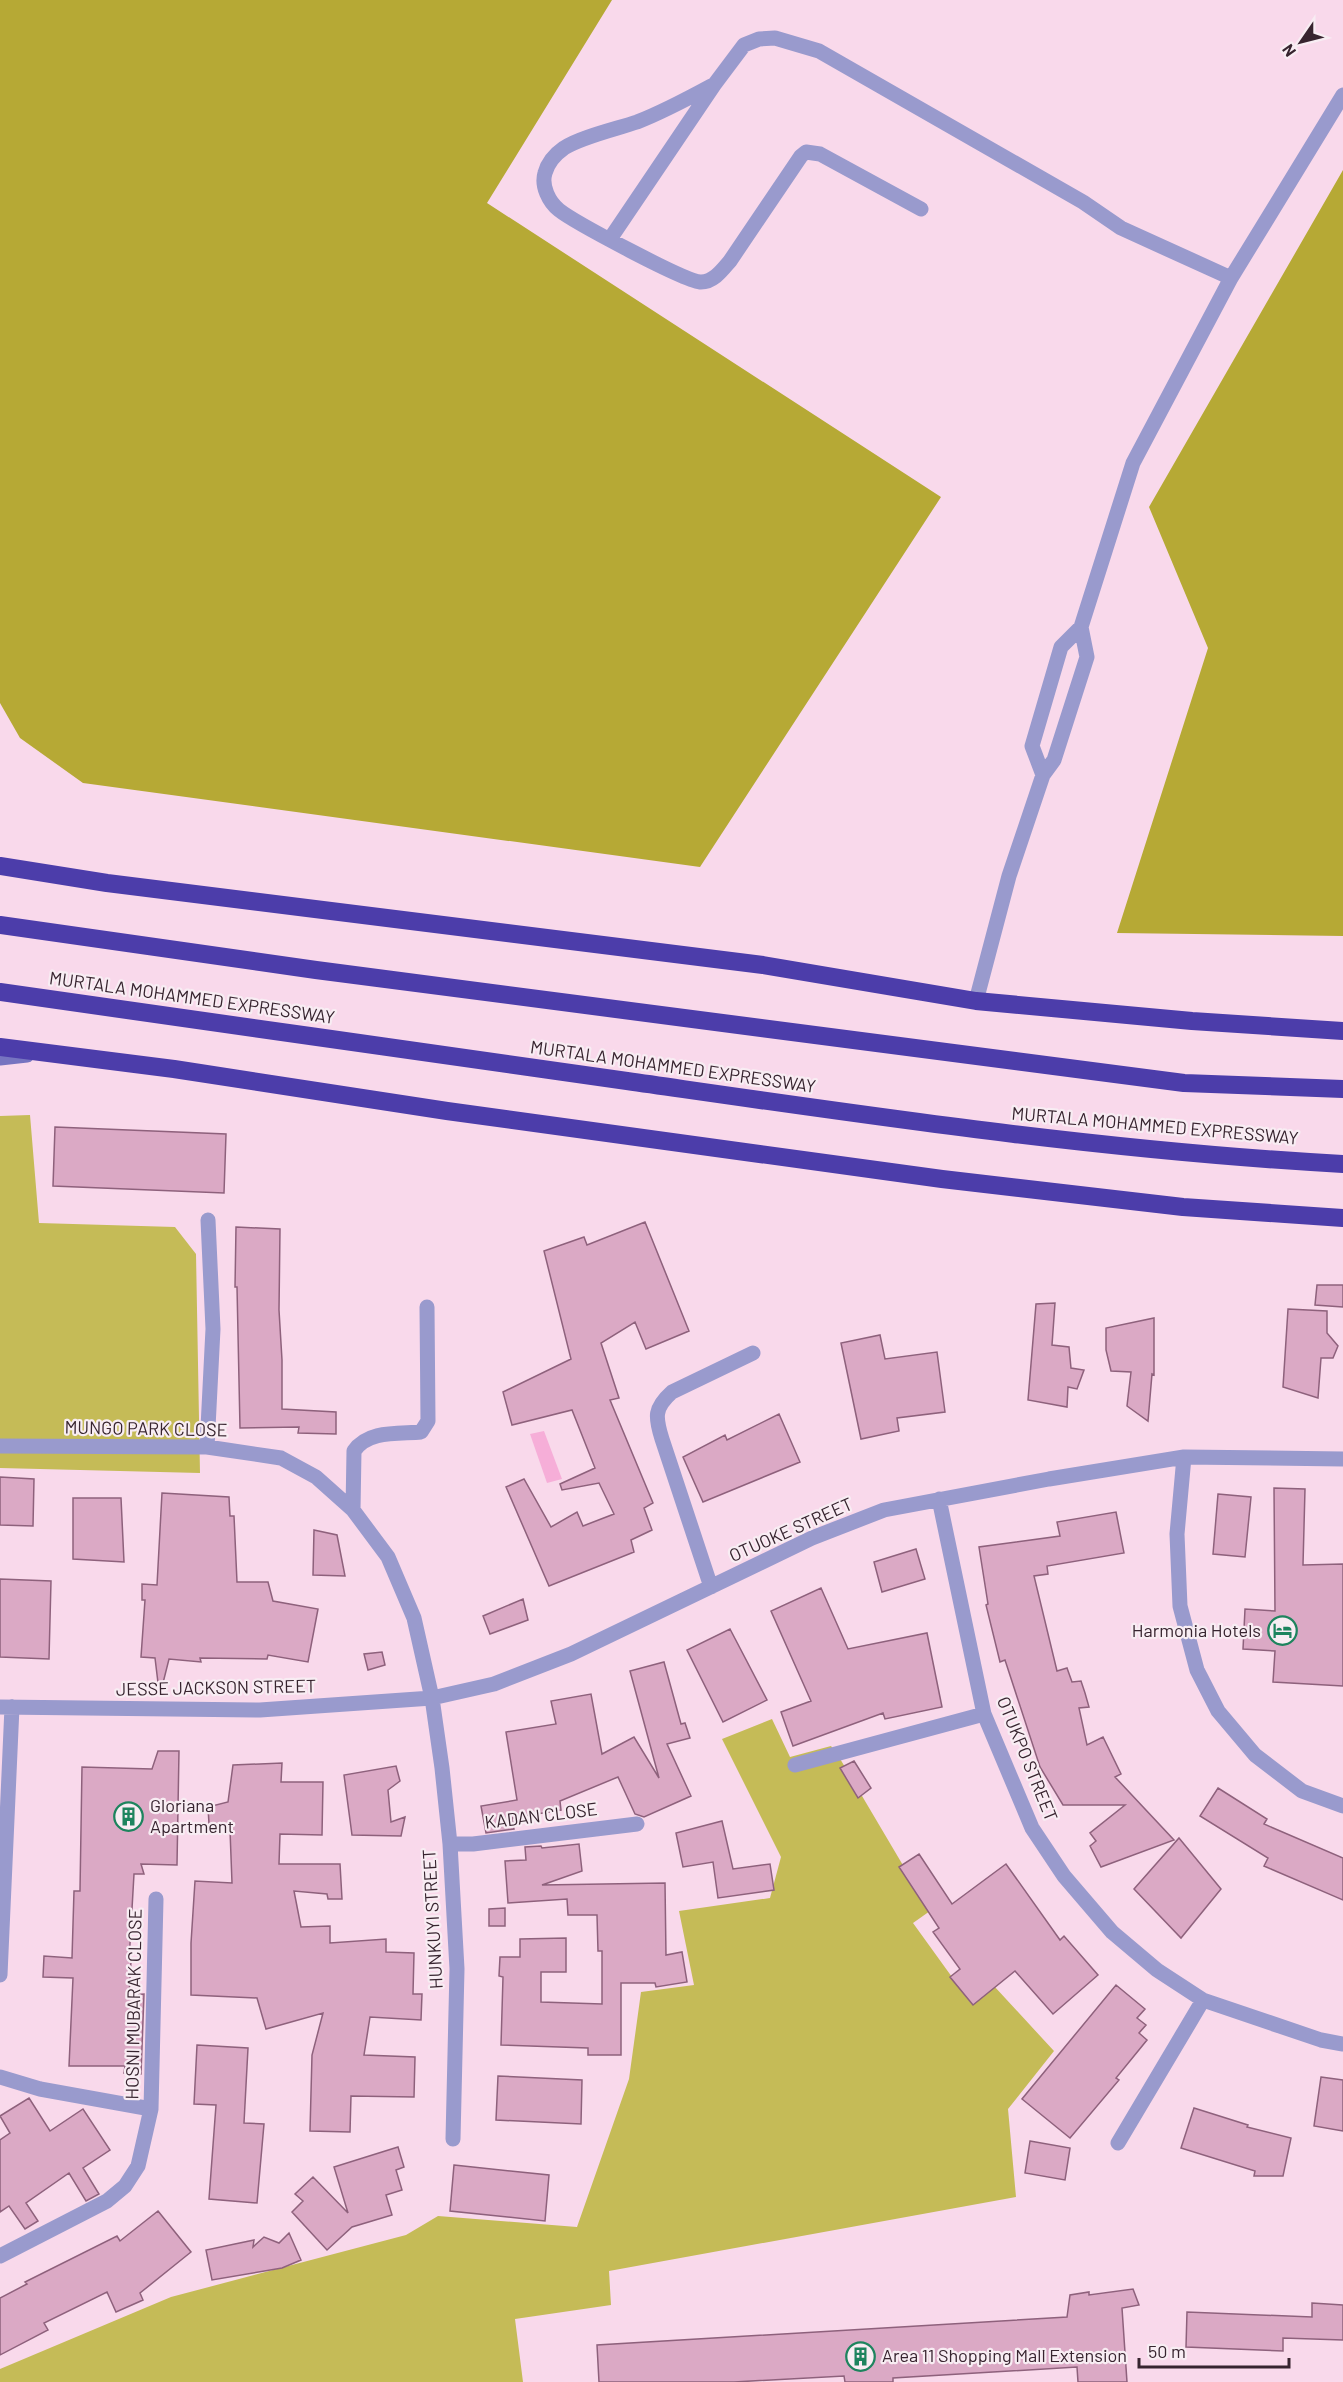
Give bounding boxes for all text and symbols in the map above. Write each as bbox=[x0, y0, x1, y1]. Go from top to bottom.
north arrow bbox=[1271, 12, 1331, 72]
text: N bbox=[1277, 41, 1299, 61]
street label: MURTALA MOHAMMED EXPRESSWAY bbox=[48, 966, 336, 1028]
street label: MURTALA MOHAMMED EXPRESSWAY bbox=[529, 1035, 817, 1097]
street label: MURTALA MOHAMMED EXPRESSWAY bbox=[1011, 1101, 1300, 1149]
street label: MUNGO PARK CLOSE bbox=[64, 1416, 228, 1440]
street label: OTUOKE STREET bbox=[725, 1492, 856, 1566]
hotel icon: Harmonia Hotels bbox=[1266, 1615, 1298, 1647]
place label: Harmonia Hotels bbox=[1132, 1619, 1261, 1641]
street label: JESSE JACKSON STREET bbox=[116, 1674, 316, 1700]
street label: OTUKPO STREET bbox=[993, 1693, 1063, 1824]
place label: Gloriana Apartment bbox=[150, 1794, 234, 1837]
street label: KADAN CLOSE bbox=[483, 1797, 599, 1833]
building icon: Gloriana Apartment bbox=[113, 1800, 145, 1832]
street label: HUNKUYI STREET bbox=[417, 1848, 447, 1990]
street label: HOSNI MUBARAK CLOSE bbox=[120, 1908, 146, 2100]
scale bar bbox=[1139, 2331, 1289, 2369]
building icon: Area 11 Shopping Mall Extension bbox=[845, 2340, 877, 2372]
text: 50 m bbox=[1148, 2340, 1186, 2362]
place label: Area 11 Shopping Mall Extension bbox=[882, 2344, 1127, 2366]

